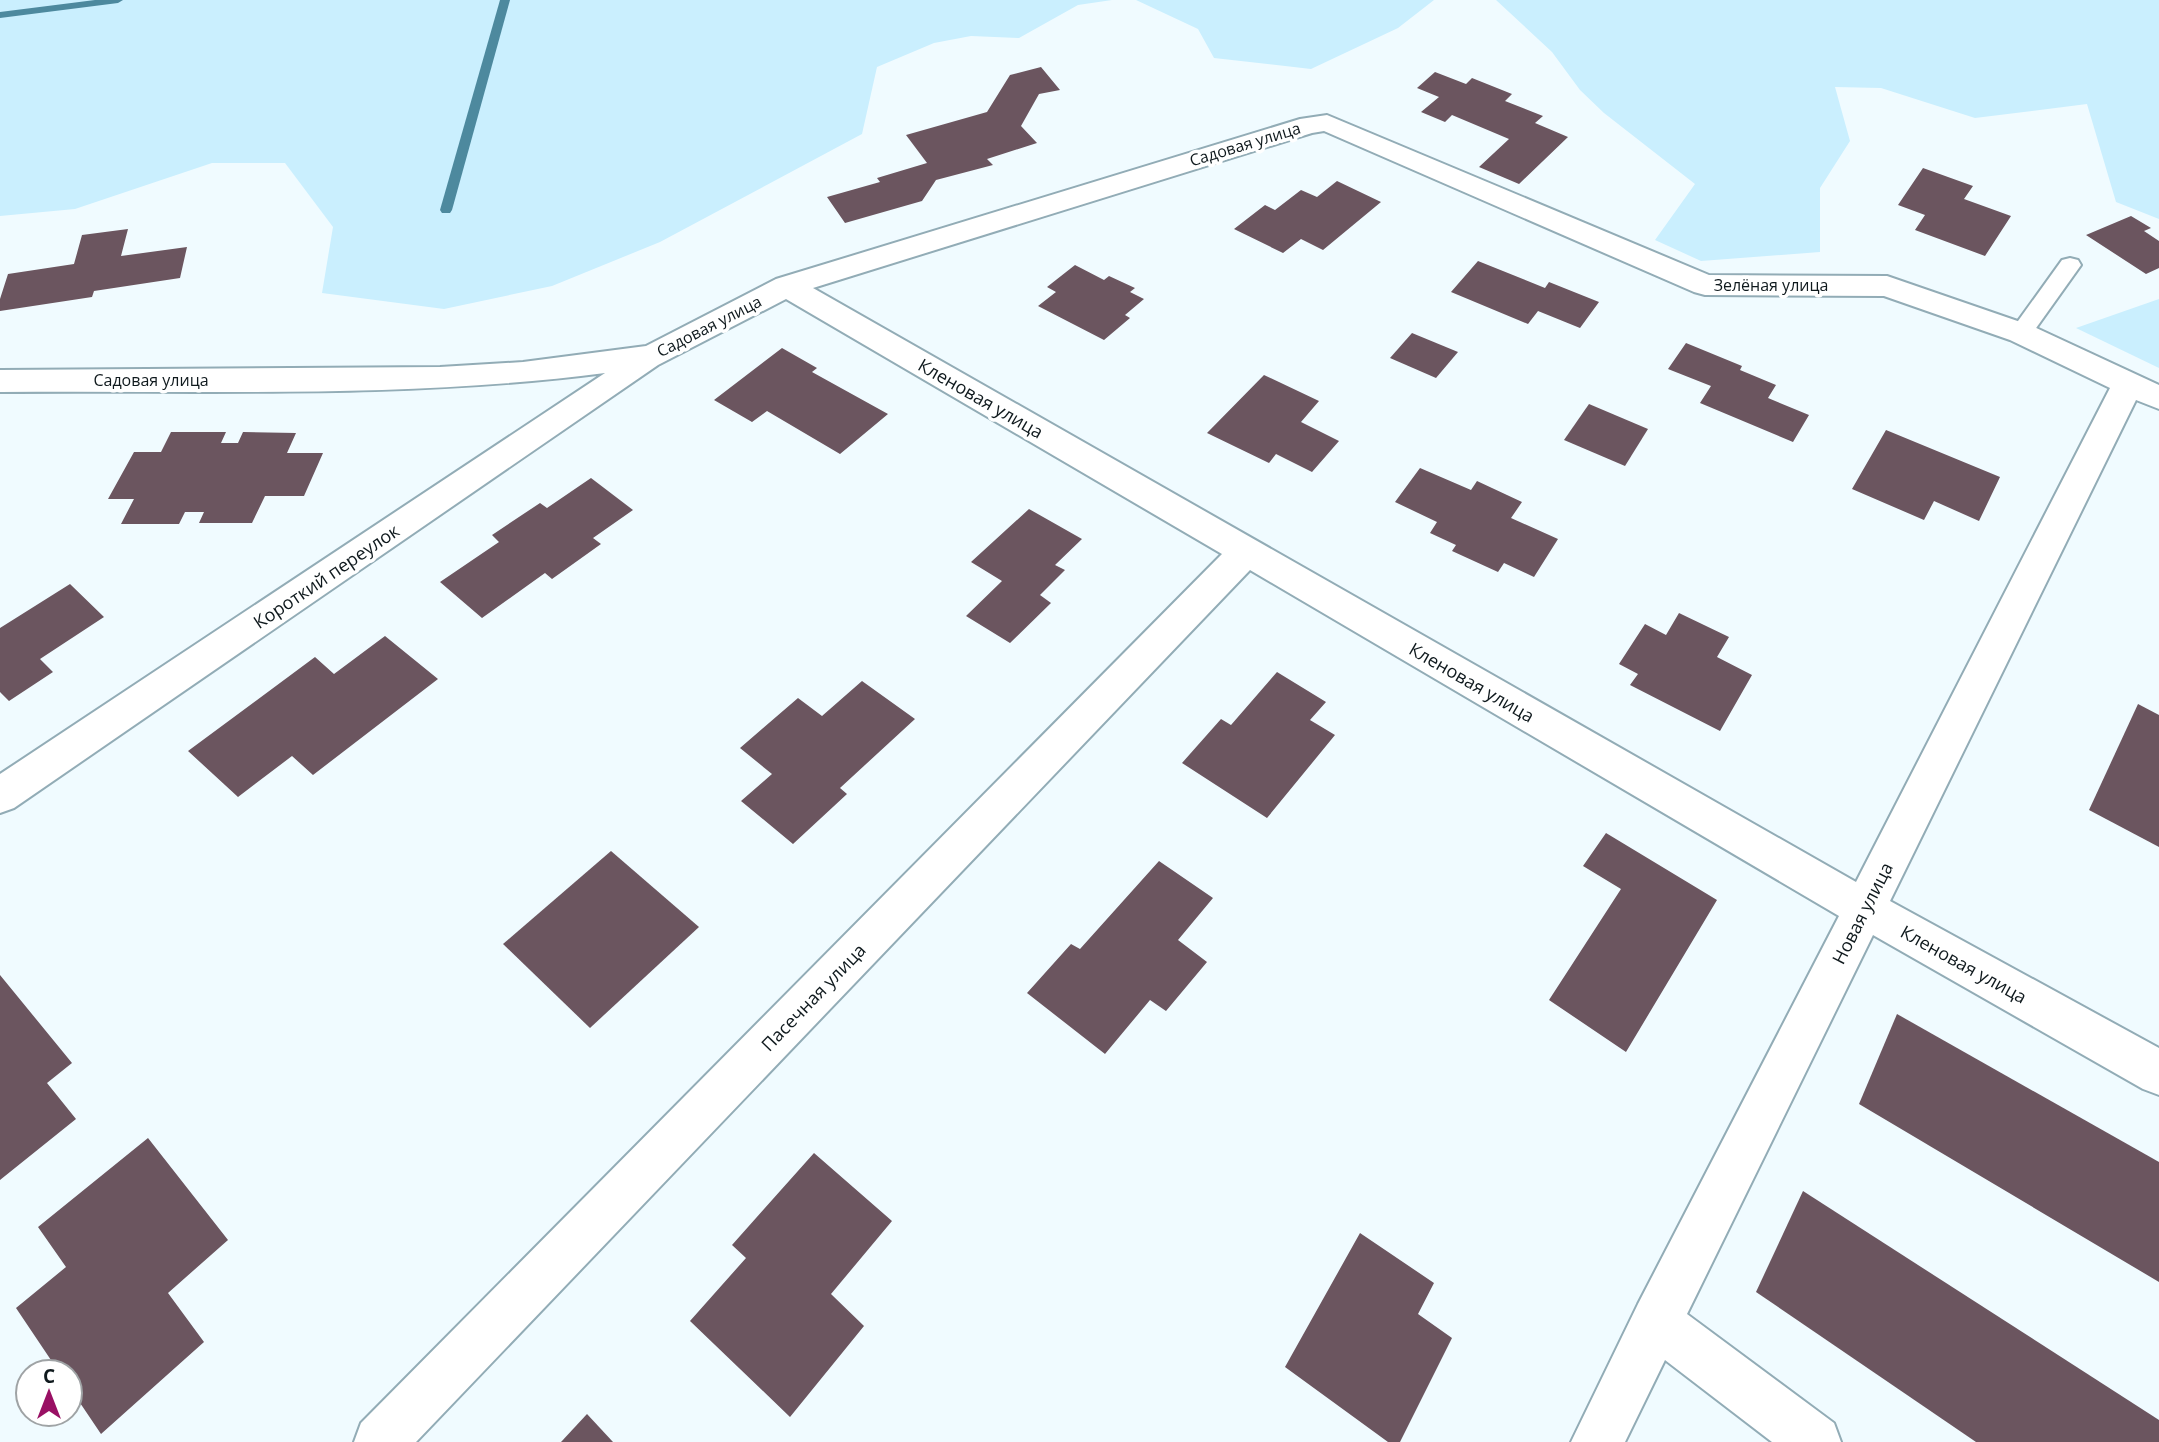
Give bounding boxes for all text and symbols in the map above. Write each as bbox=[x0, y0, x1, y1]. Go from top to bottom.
street label: Садовая улица bbox=[1187, 117, 1303, 171]
street label: Зелёная улица bbox=[1714, 274, 1828, 296]
street label: Садовая улица bbox=[653, 290, 765, 362]
street label: Кленовая улица bbox=[914, 352, 1048, 444]
street label: Садовая улица bbox=[93, 369, 209, 391]
street label: Короткий переулок bbox=[248, 518, 404, 634]
street label: Кленовая улица bbox=[1405, 636, 1539, 728]
street label: Новая улица bbox=[1826, 858, 1898, 968]
street label: Кленовая улица bbox=[1897, 919, 2031, 1009]
street label: Пасечная улица bbox=[755, 938, 871, 1056]
north arrow bbox=[14, 1358, 84, 1428]
text: С bbox=[43, 1363, 55, 1389]

